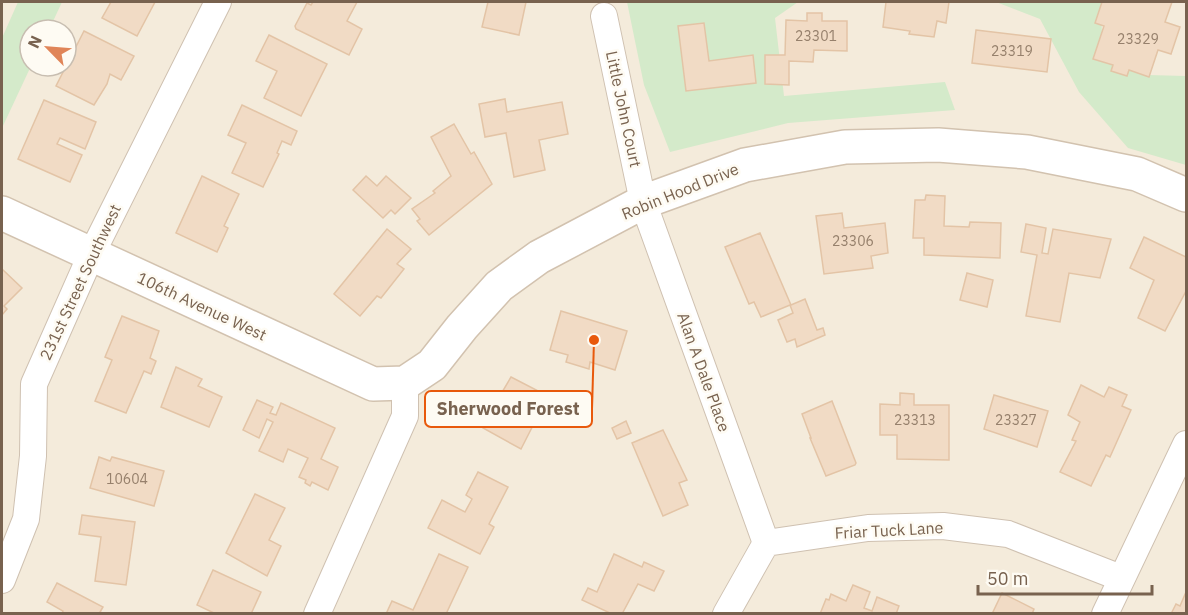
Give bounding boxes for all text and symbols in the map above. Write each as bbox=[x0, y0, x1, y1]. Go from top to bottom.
north arrow bbox=[18, 18, 78, 78]
house number: 23301 bbox=[795, 27, 837, 45]
house number: 23329 bbox=[1117, 30, 1159, 48]
text: N bbox=[23, 32, 46, 51]
house number: 23319 bbox=[991, 42, 1033, 60]
street label: Little John Court bbox=[602, 49, 646, 169]
street label: Robin Hood Drive bbox=[619, 158, 742, 224]
street label: 231st Street Southwest bbox=[35, 201, 125, 363]
house number: 23306 bbox=[832, 232, 874, 250]
street label: 106th Avenue West bbox=[134, 267, 270, 345]
street label: Alan A Dale Place bbox=[673, 310, 735, 435]
callout: Sherwood Forest bbox=[425, 391, 592, 427]
text: Sherwood Forest bbox=[436, 397, 580, 420]
house number: 23313 bbox=[894, 411, 936, 429]
house number: 23327 bbox=[995, 411, 1037, 429]
house number: 10604 bbox=[106, 470, 148, 488]
street label: Friar Tuck Lane bbox=[834, 517, 944, 543]
scale bar bbox=[978, 558, 1152, 596]
text: 50 m bbox=[987, 567, 1029, 590]

